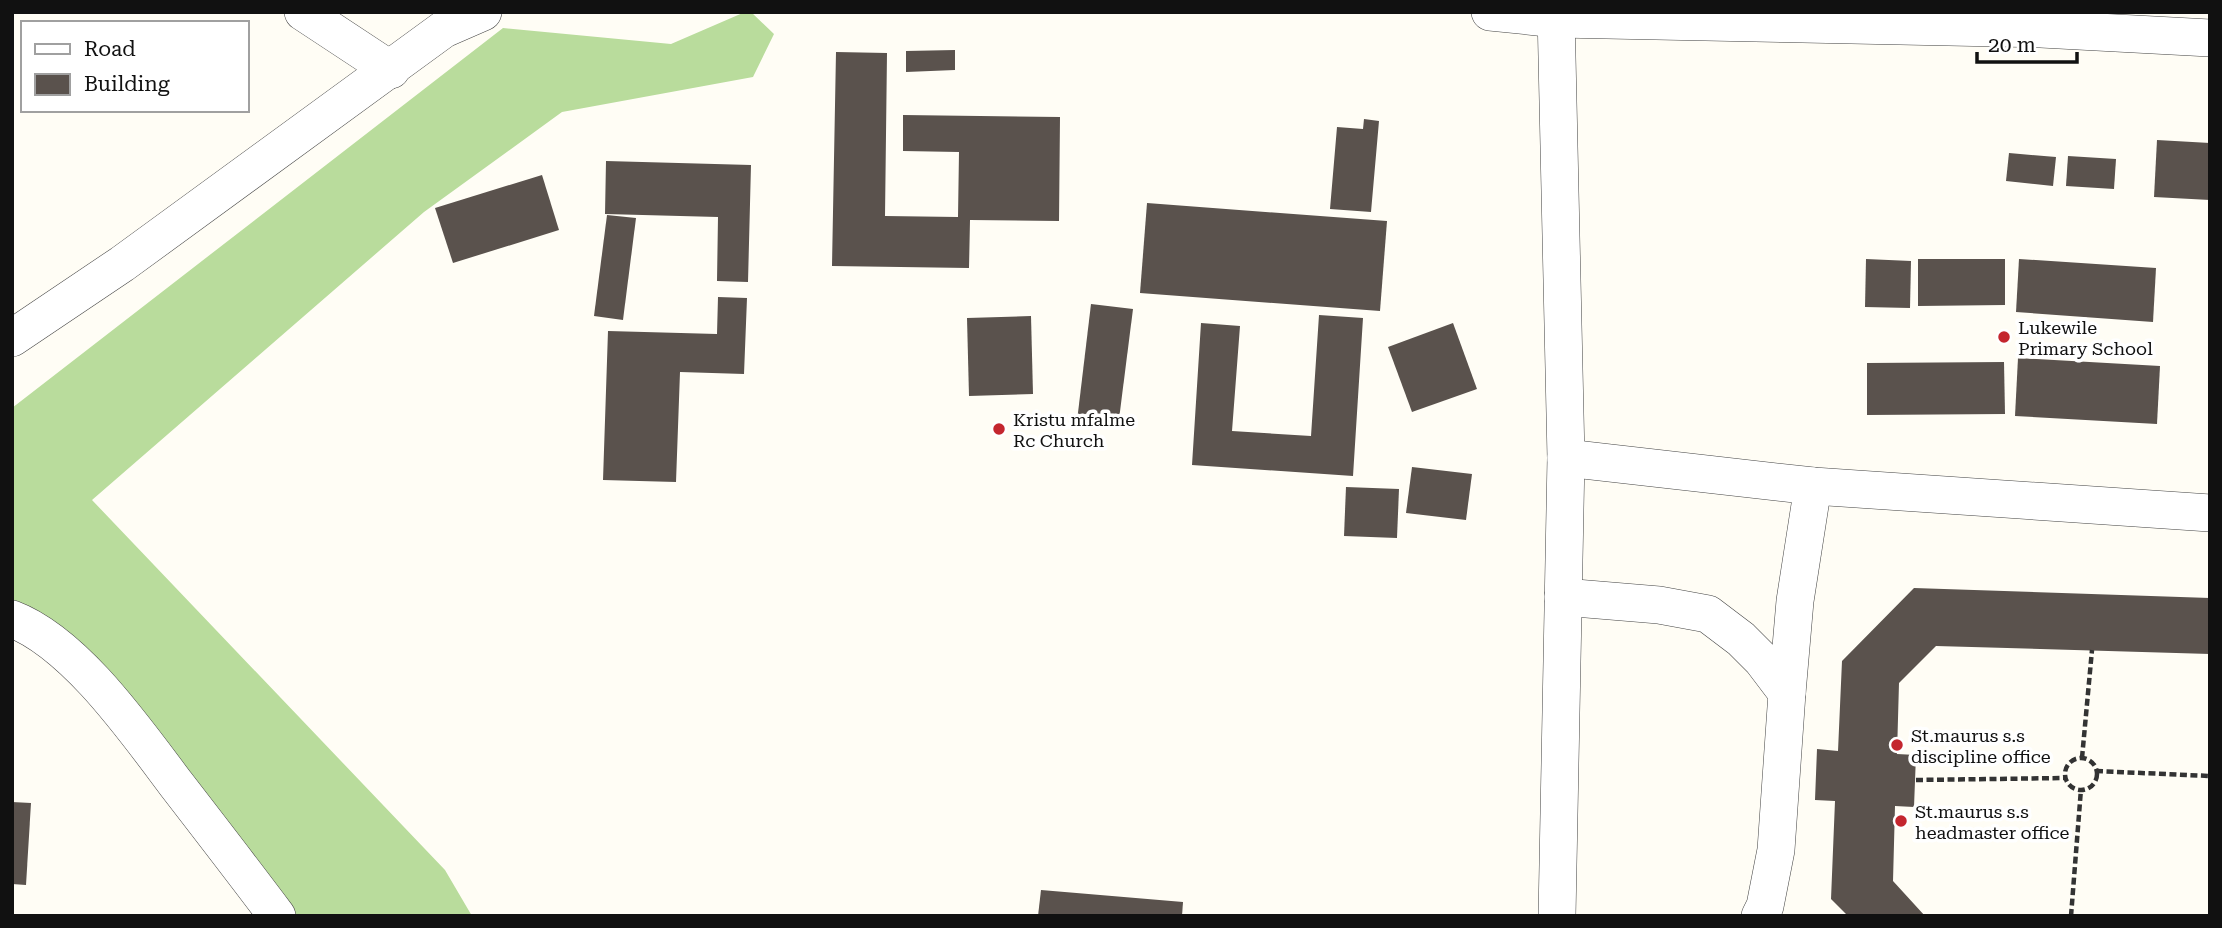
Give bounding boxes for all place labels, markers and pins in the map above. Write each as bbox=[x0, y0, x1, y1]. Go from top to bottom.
place label: Lukewile Primary School bbox=[2018, 317, 2153, 359]
marker: Lukewile Primary School bbox=[1996, 329, 2012, 345]
place label: Kristu mfalme Rc Church bbox=[1013, 409, 1135, 451]
marker: Kristu mfalme Rc Church bbox=[991, 421, 1007, 437]
place label: St.maurus s.s discipline office bbox=[1911, 725, 2051, 767]
marker: St.maurus s.s discipline office bbox=[1889, 737, 1905, 753]
place label: St.maurus s.s headmaster office bbox=[1915, 801, 2070, 843]
marker: St.maurus s.s headmaster office bbox=[1893, 813, 1909, 829]

